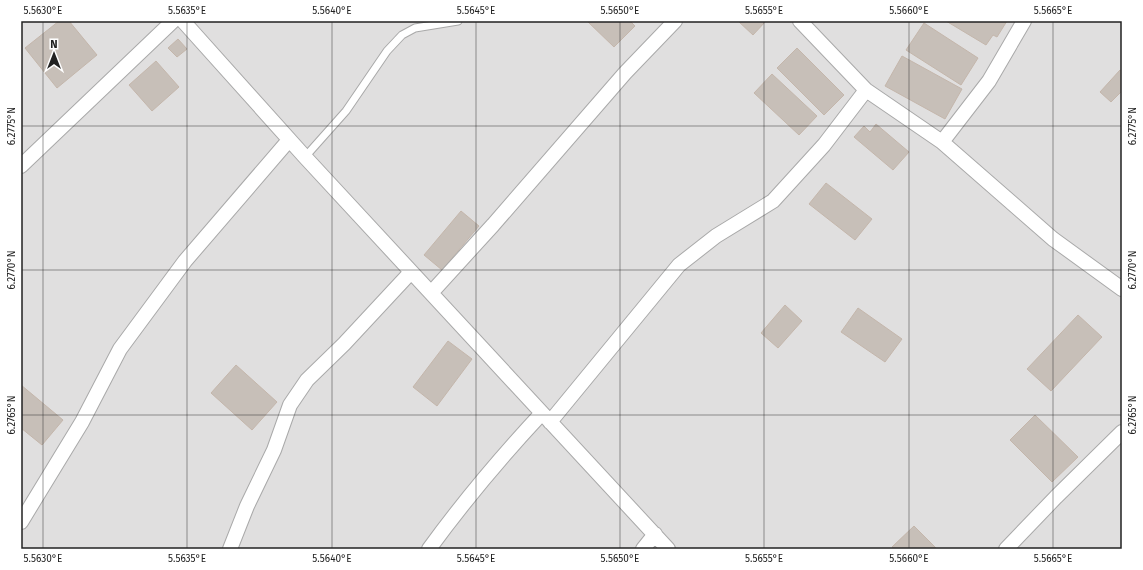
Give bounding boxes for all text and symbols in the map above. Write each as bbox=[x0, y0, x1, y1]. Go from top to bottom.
text: 5.5630°E bbox=[24, 5, 62, 17]
text: 5.5635°E bbox=[168, 5, 206, 17]
text: 5.5640°E bbox=[312, 5, 352, 17]
text: 5.5645°E bbox=[457, 5, 495, 17]
text: 5.5650°E bbox=[601, 5, 639, 17]
text: 5.5655°E bbox=[745, 5, 783, 17]
text: 5.5660°E bbox=[889, 5, 929, 17]
text: 5.5665°E bbox=[1034, 5, 1072, 17]
north arrow bbox=[34, 34, 74, 74]
text: N bbox=[50, 38, 58, 51]
text: 6.2775°N bbox=[6, 107, 18, 145]
text: 6.2775°N bbox=[1127, 107, 1139, 145]
text: 6.2770°N bbox=[6, 251, 18, 289]
text: 6.2770°N bbox=[1127, 251, 1139, 289]
text: 6.2765°N bbox=[6, 395, 18, 435]
text: 6.2765°N bbox=[1127, 395, 1139, 435]
text: 5.5630°E bbox=[24, 553, 62, 565]
text: 5.5635°E bbox=[168, 553, 206, 565]
text: 5.5640°E bbox=[312, 553, 352, 565]
text: 5.5645°E bbox=[457, 553, 495, 565]
text: 5.5650°E bbox=[601, 553, 639, 565]
text: 5.5655°E bbox=[745, 553, 783, 565]
text: 5.5660°E bbox=[889, 553, 929, 565]
text: 5.5665°E bbox=[1034, 553, 1072, 565]

